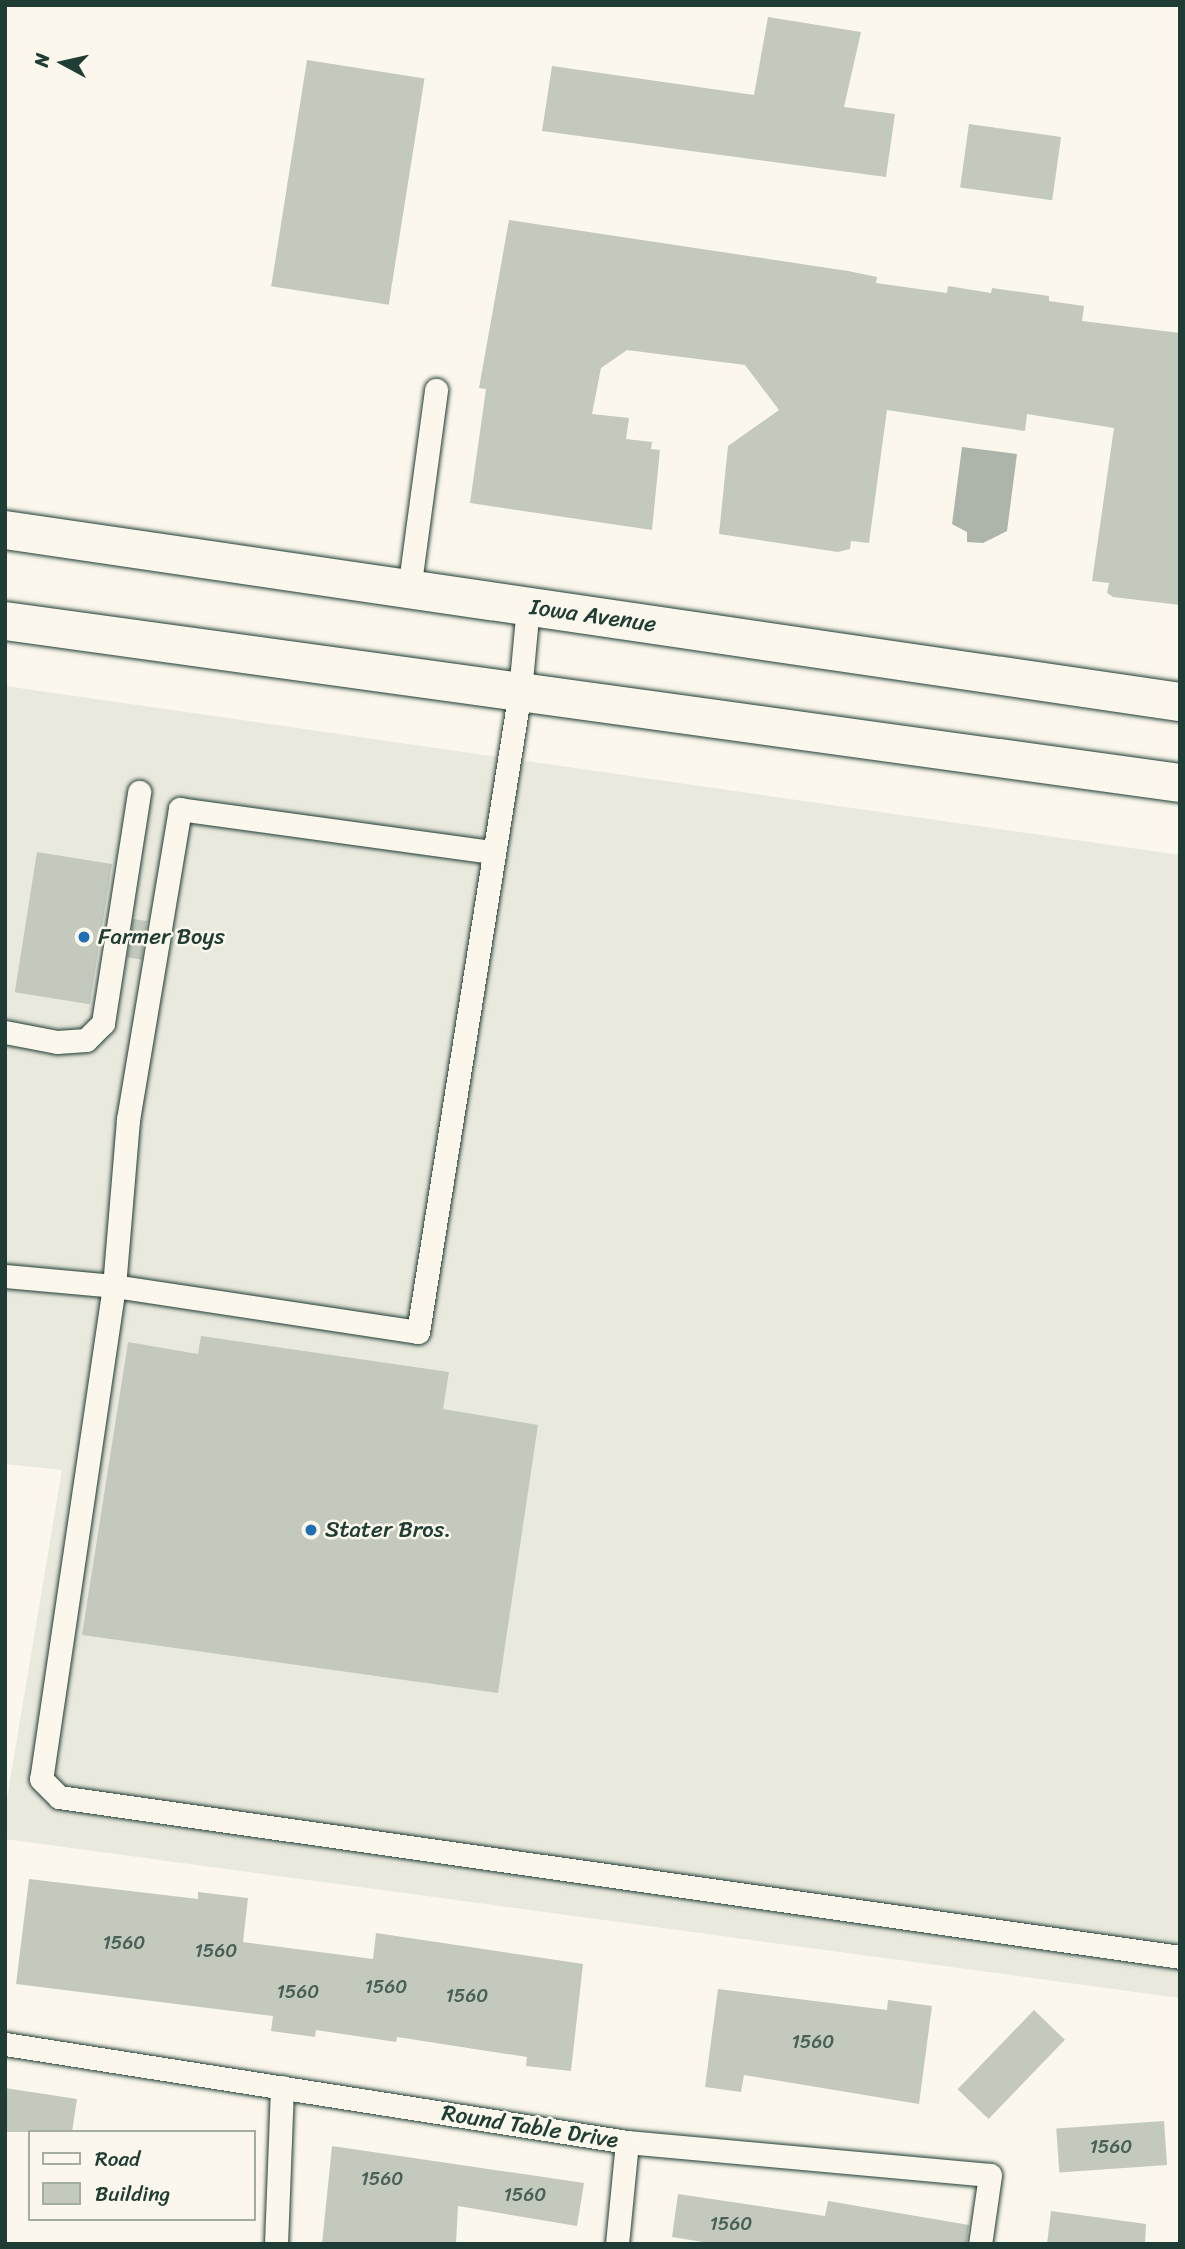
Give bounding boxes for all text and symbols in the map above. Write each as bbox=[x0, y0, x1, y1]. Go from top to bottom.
north arrow bbox=[28, 28, 98, 98]
text: N bbox=[24, 51, 59, 69]
street label: Iowa Avenue bbox=[528, 593, 658, 639]
place label: Farmer Boys bbox=[98, 923, 225, 951]
marker: Farmer Boys bbox=[76, 929, 92, 945]
place label: Stater Bros. bbox=[325, 1516, 451, 1544]
marker: Stater Bros. bbox=[303, 1522, 319, 1538]
house number: 1560 bbox=[103, 1932, 145, 1954]
house number: 1560 bbox=[195, 1940, 237, 1962]
house number: 1560 bbox=[365, 1976, 407, 1998]
house number: 1560 bbox=[277, 1981, 319, 2003]
house number: 1560 bbox=[446, 1985, 488, 2007]
house number: 1560 bbox=[792, 2031, 834, 2053]
street label: Round Table Drive bbox=[439, 2099, 621, 2155]
legend bbox=[28, 2130, 256, 2221]
house number: 1560 bbox=[1090, 2136, 1132, 2158]
text: Road bbox=[95, 2140, 140, 2178]
house number: 1560 bbox=[361, 2168, 403, 2190]
text: Building bbox=[95, 2175, 170, 2213]
house number: 1560 bbox=[504, 2184, 546, 2206]
house number: 1560 bbox=[710, 2213, 752, 2235]

